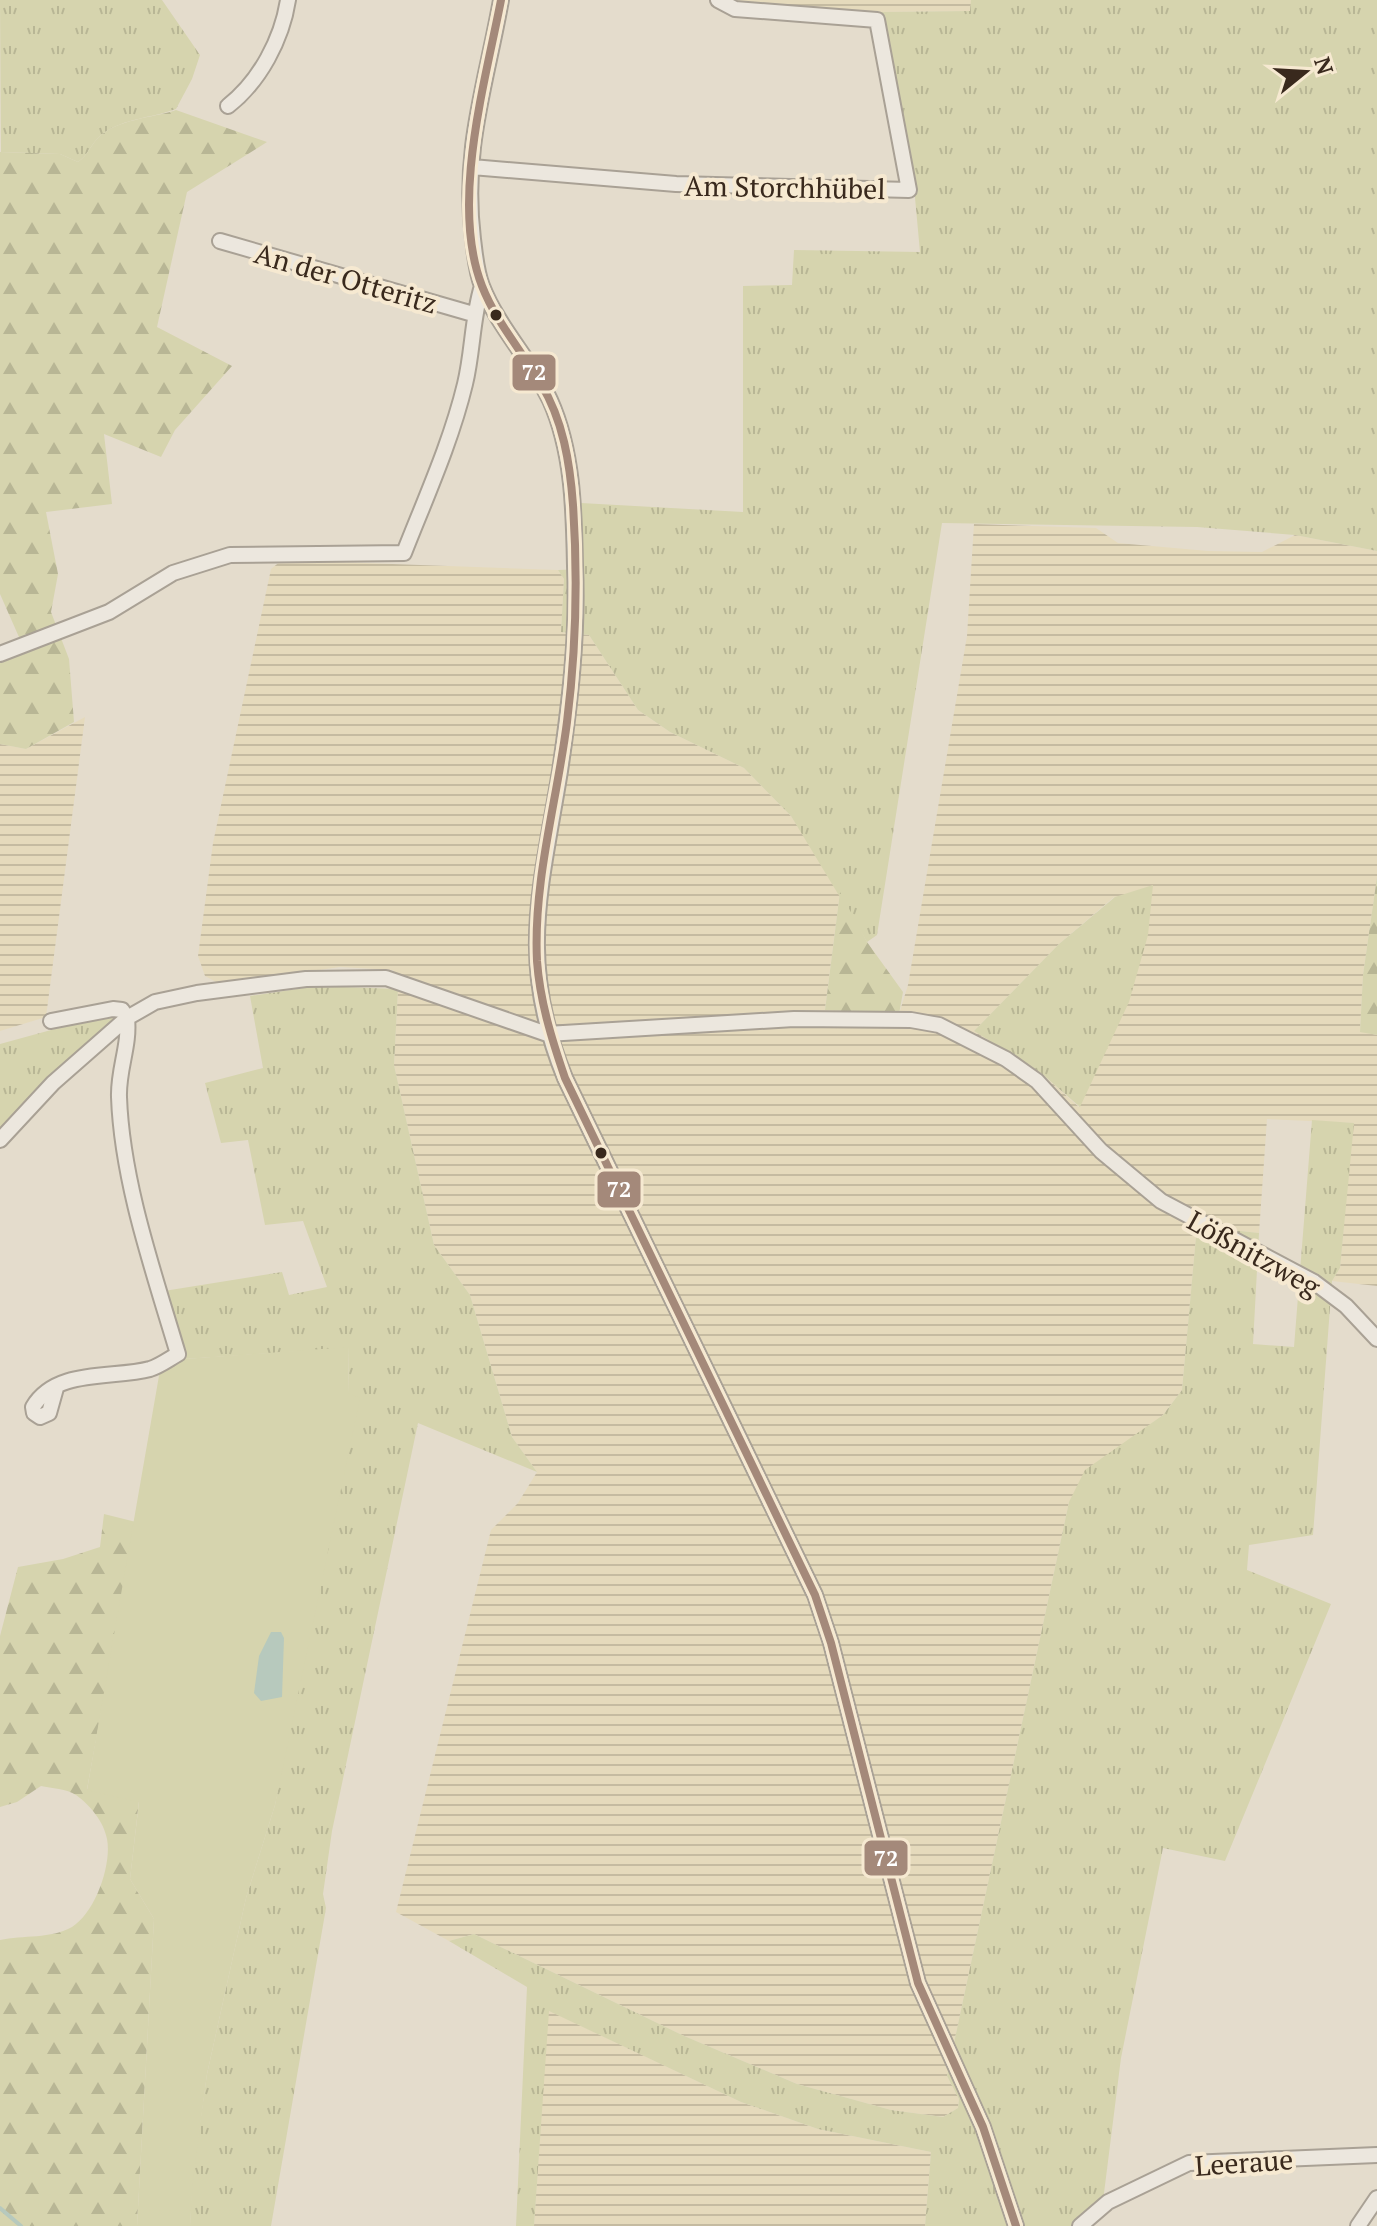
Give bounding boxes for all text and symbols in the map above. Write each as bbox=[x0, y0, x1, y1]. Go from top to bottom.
north arrow bbox=[1265, 32, 1345, 112]
text: N bbox=[1308, 53, 1341, 78]
street label: Am Storchhübel bbox=[684, 167, 886, 207]
street label: An der Otteritz bbox=[250, 234, 442, 322]
unlabelled marker bbox=[488, 307, 504, 323]
line badge: 72 bbox=[511, 353, 557, 392]
text: 72 bbox=[522, 357, 546, 386]
unlabelled marker bbox=[593, 1145, 609, 1161]
line badge: 72 bbox=[596, 1170, 642, 1209]
text: 72 bbox=[607, 1174, 631, 1203]
street label: Lößnitzweg bbox=[1181, 1201, 1328, 1305]
line badge: 72 bbox=[863, 1839, 909, 1877]
text: 72 bbox=[874, 1843, 898, 1872]
street label: Leeraue bbox=[1194, 2140, 1294, 2184]

